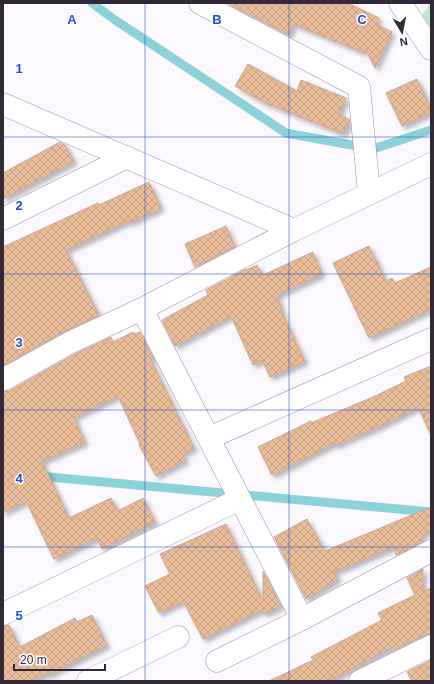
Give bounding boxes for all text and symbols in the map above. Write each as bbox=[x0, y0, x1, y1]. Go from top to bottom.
text: A bbox=[67, 12, 77, 27]
text: B bbox=[212, 12, 222, 27]
text: C bbox=[357, 12, 367, 27]
north arrow bbox=[382, 12, 422, 52]
text: N bbox=[399, 35, 409, 48]
text: 1 bbox=[15, 61, 23, 76]
text: 2 bbox=[15, 198, 23, 213]
text: 3 bbox=[15, 335, 23, 350]
text: 4 bbox=[15, 471, 23, 486]
text: 5 bbox=[15, 608, 23, 623]
scale bar bbox=[14, 646, 105, 672]
text: 20 m bbox=[20, 653, 47, 667]

